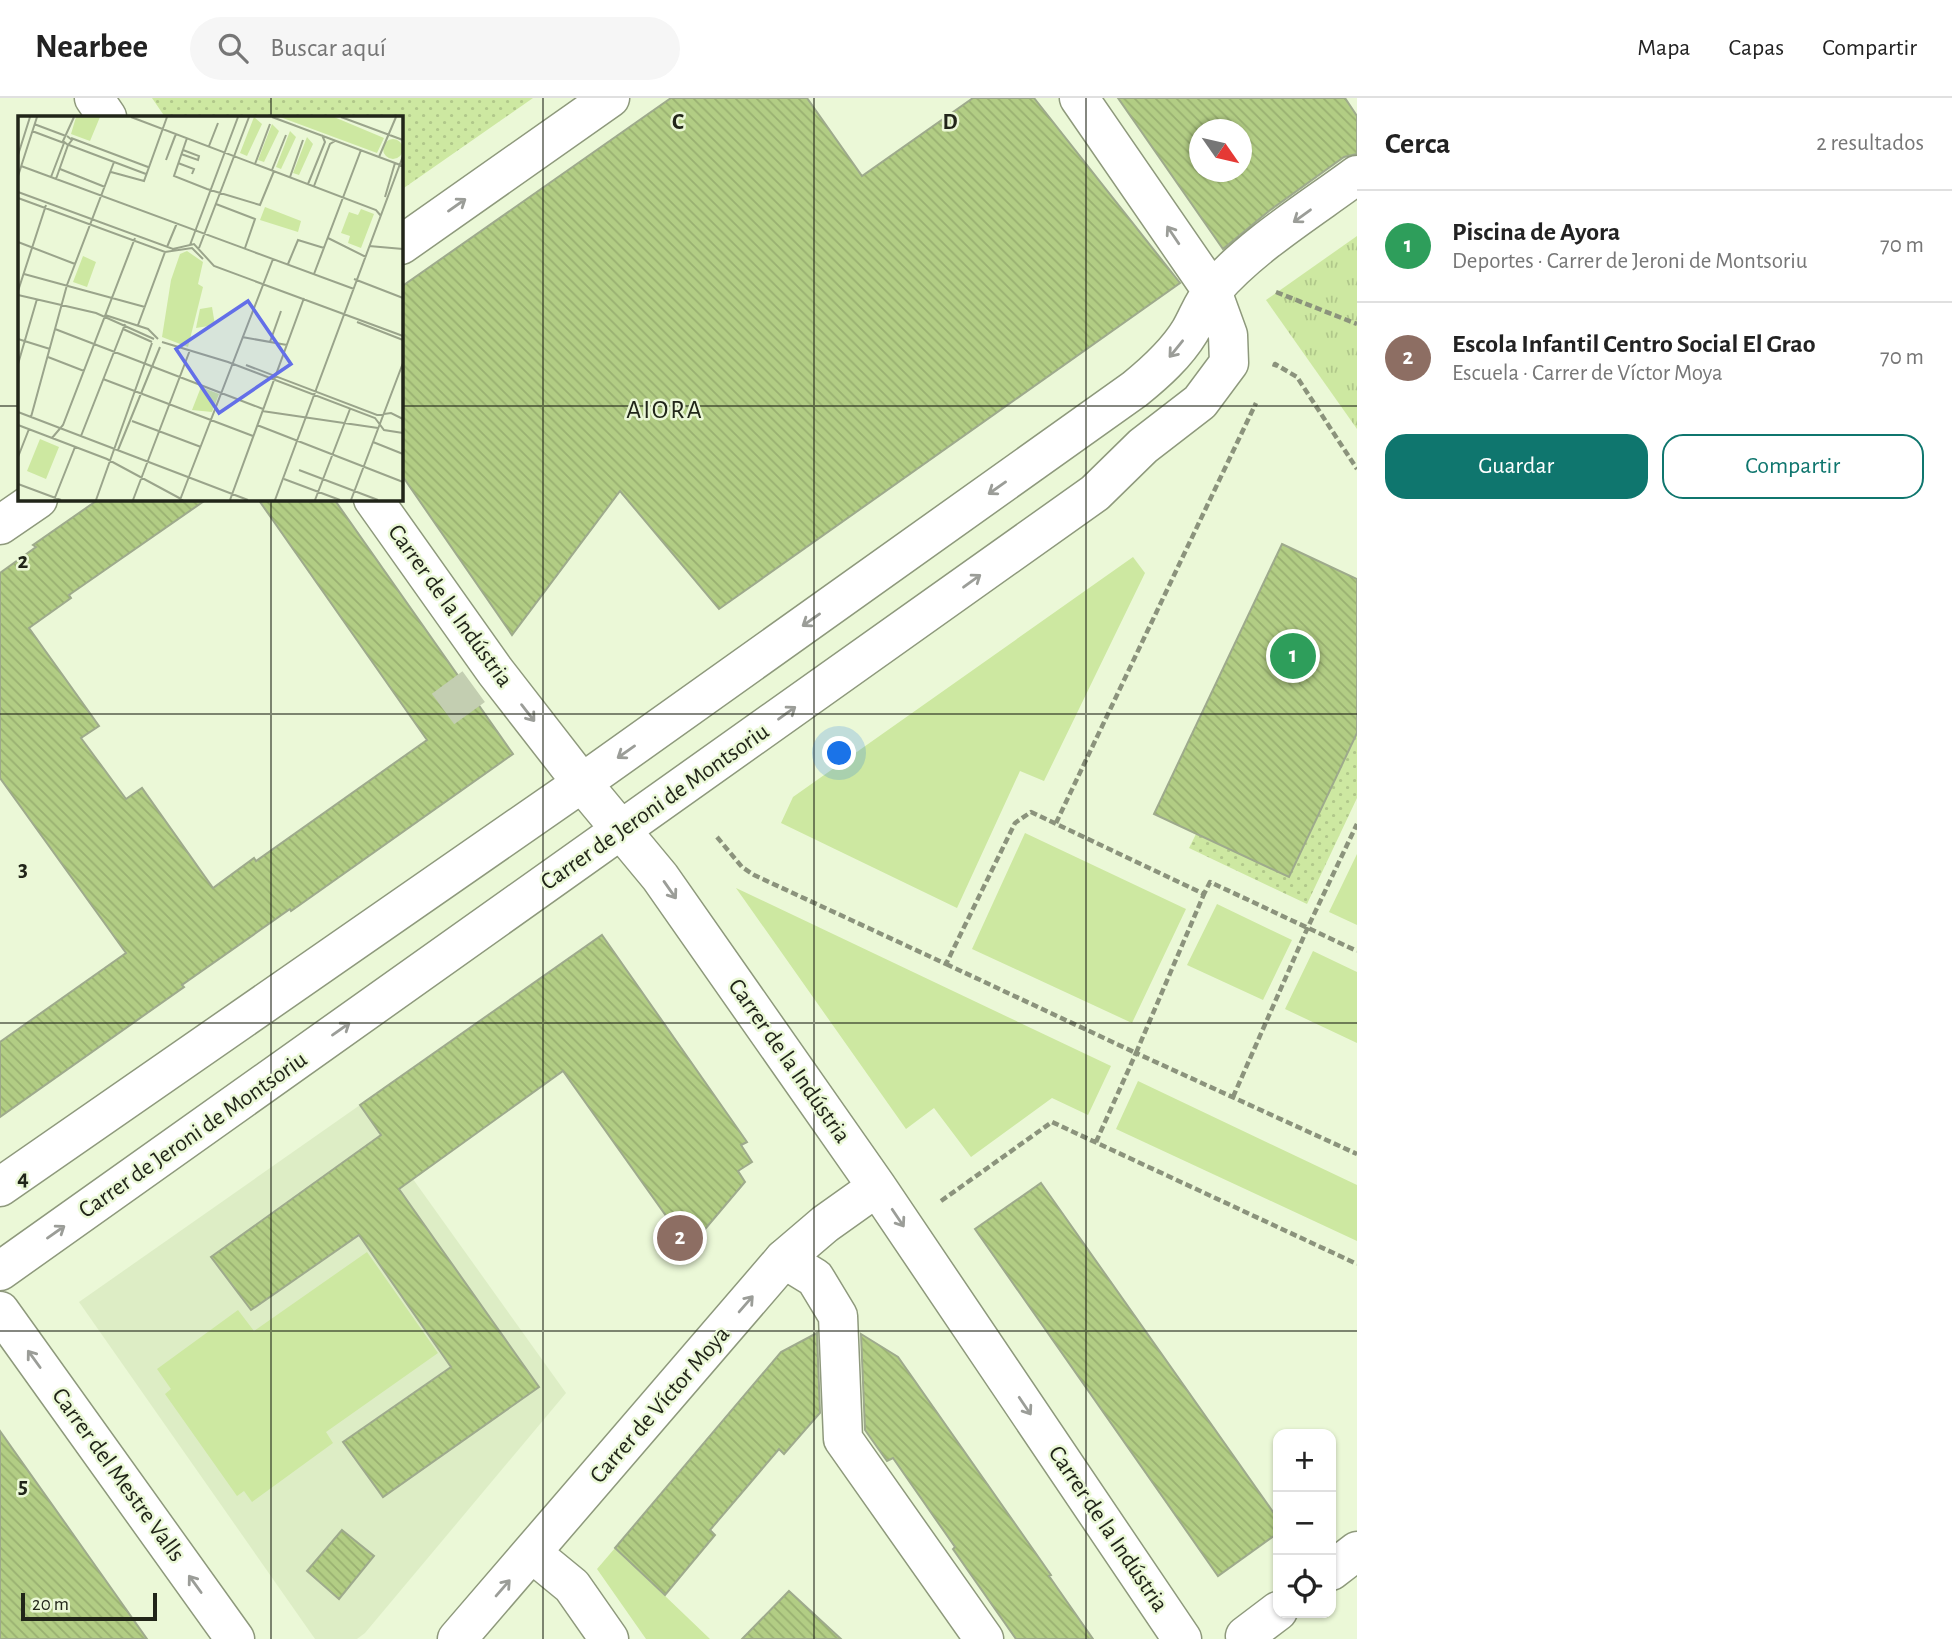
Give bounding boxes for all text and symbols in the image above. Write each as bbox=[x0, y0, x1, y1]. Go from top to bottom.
search box bbox=[190, 17, 680, 80]
icon: search bbox=[214, 29, 252, 67]
text: Nearbee bbox=[35, 31, 148, 64]
text: Buscar aquí bbox=[270, 35, 386, 61]
text: Mapa bbox=[1637, 36, 1690, 60]
text: Capas bbox=[1728, 36, 1784, 60]
text: Compartir bbox=[1822, 36, 1917, 60]
text: C bbox=[672, 111, 684, 134]
text: D bbox=[942, 111, 958, 134]
inset map bbox=[18, 116, 402, 500]
north arrow bbox=[1189, 119, 1252, 182]
text: Cerca bbox=[1385, 129, 1450, 159]
text: 2 resultados bbox=[1816, 132, 1924, 155]
one-way arrow bbox=[447, 198, 466, 212]
one-way arrow bbox=[1293, 209, 1312, 223]
text: Piscina de Ayora bbox=[1452, 219, 1620, 245]
one-way arrow bbox=[1166, 226, 1180, 245]
text: 1 bbox=[1404, 234, 1412, 257]
text: 70 m bbox=[1880, 234, 1924, 257]
text: Deportes · Carrer de Jeroni de Montsoriu bbox=[1452, 250, 1808, 273]
text: Escola Infantil Centro Social El Grao bbox=[1452, 331, 1816, 357]
one-way arrow bbox=[1169, 340, 1184, 358]
text: 2 bbox=[1403, 346, 1413, 369]
text: 70 m bbox=[1880, 346, 1924, 369]
text: Escuela · Carrer de Víctor Moya bbox=[1452, 362, 1723, 385]
district label: AIORA bbox=[626, 397, 704, 423]
button: Guardar bbox=[1385, 434, 1648, 499]
button: Compartir bbox=[1662, 434, 1924, 499]
one-way arrow bbox=[988, 481, 1007, 495]
street label: Carrer de la Indústria bbox=[383, 520, 517, 692]
text: 2 bbox=[18, 550, 29, 573]
one-way arrow bbox=[962, 574, 981, 588]
one-way arrow bbox=[802, 613, 821, 627]
pin: 1 bbox=[1270, 630, 1316, 682]
one-way arrow bbox=[520, 703, 535, 721]
one-way arrow bbox=[777, 706, 796, 721]
street label: Carrer de Jeroni de Montsoriu bbox=[537, 719, 773, 895]
your location bbox=[822, 736, 856, 770]
one-way arrow bbox=[617, 745, 636, 759]
text: 3 bbox=[18, 858, 28, 881]
one-way arrow bbox=[663, 880, 677, 899]
street label: Carrer de la Indústria bbox=[723, 974, 855, 1148]
one-way arrow bbox=[331, 1022, 350, 1037]
street label: Carrer de Jeroni de Montsoriu bbox=[75, 1047, 311, 1223]
text: 4 bbox=[17, 1167, 29, 1190]
one-way arrow bbox=[891, 1208, 905, 1227]
pin: 2 bbox=[657, 1212, 703, 1264]
one-way arrow bbox=[46, 1225, 65, 1239]
one-way arrow bbox=[738, 1295, 754, 1313]
street label: Carrer de Víctor Moya bbox=[586, 1322, 734, 1488]
one-way arrow bbox=[27, 1350, 41, 1369]
street label: Carrer del Mestre Valls bbox=[47, 1384, 189, 1566]
one-way arrow bbox=[1018, 1396, 1032, 1415]
map controls bbox=[1273, 1429, 1336, 1618]
button: + bbox=[1273, 1429, 1336, 1492]
street label: Carrer de la Indústria bbox=[1044, 1442, 1172, 1616]
text: 5 bbox=[18, 1475, 28, 1498]
button: − bbox=[1273, 1492, 1336, 1555]
button: locate bbox=[1273, 1555, 1336, 1618]
one-way arrow bbox=[188, 1575, 203, 1594]
one-way arrow bbox=[494, 1580, 511, 1597]
scale bar bbox=[21, 1590, 158, 1622]
text: 20 m bbox=[32, 1595, 69, 1614]

